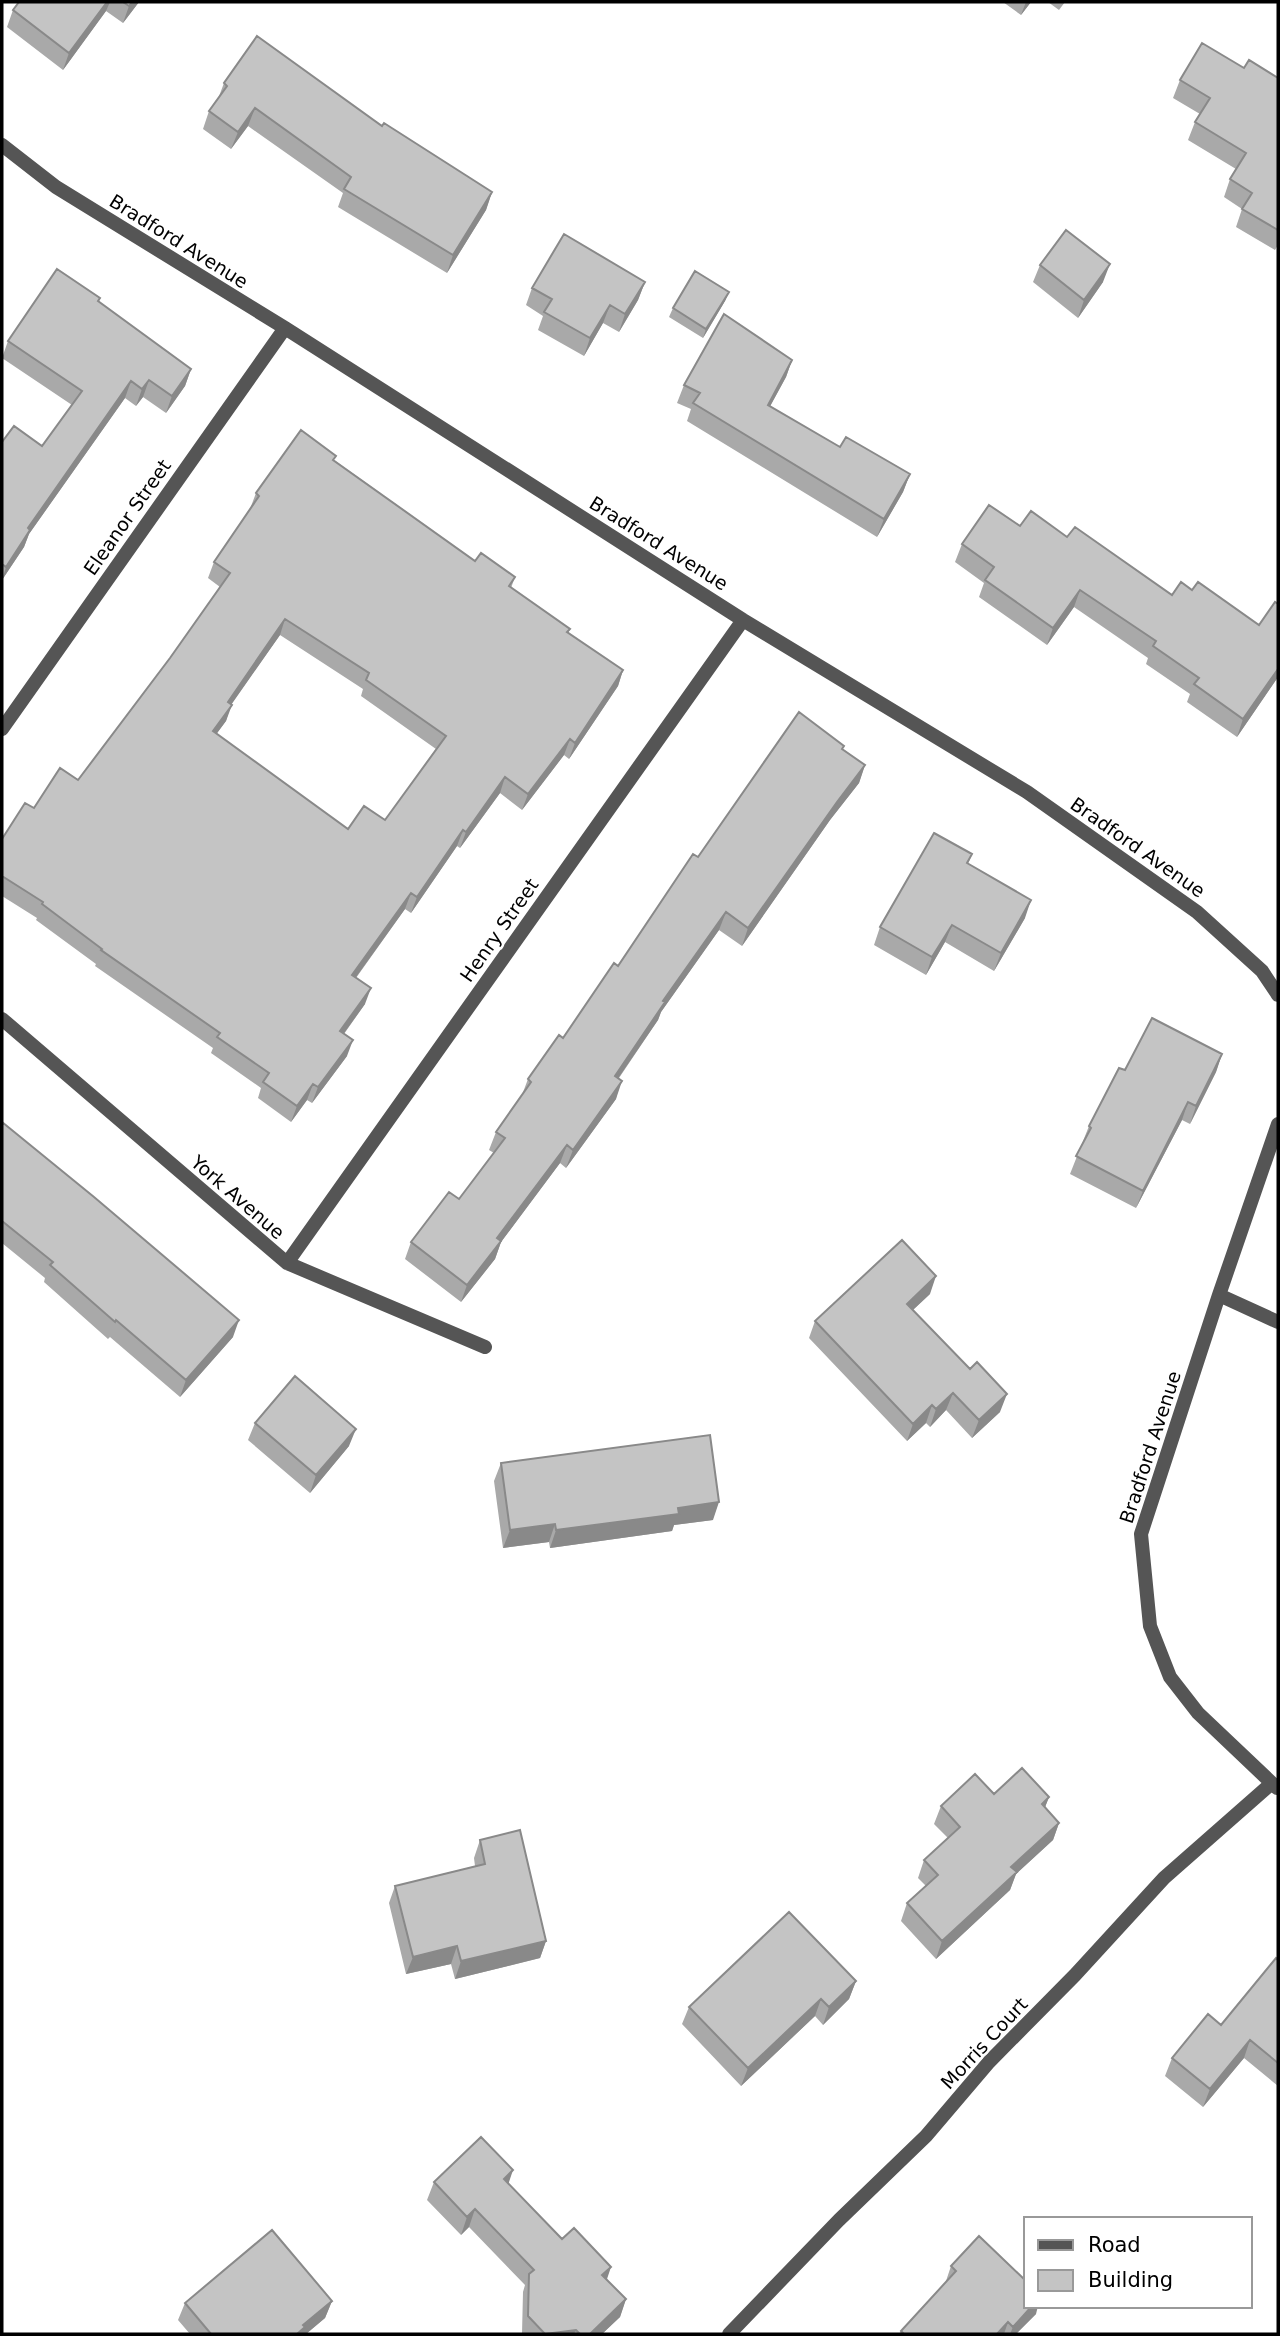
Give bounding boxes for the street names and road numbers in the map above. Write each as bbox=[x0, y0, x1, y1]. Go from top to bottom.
street label: Bradford Avenue bbox=[106, 190, 252, 292]
street label: Eleanor Street bbox=[79, 455, 175, 579]
street label: Bradford Avenue bbox=[586, 492, 732, 594]
street label: Bradford Avenue bbox=[1067, 792, 1209, 902]
street label: Henry Street bbox=[455, 874, 543, 986]
street label: York Avenue bbox=[186, 1150, 289, 1243]
street label: Bradford Avenue bbox=[1115, 1368, 1185, 1526]
street label: Morris Court bbox=[936, 1993, 1032, 2093]

